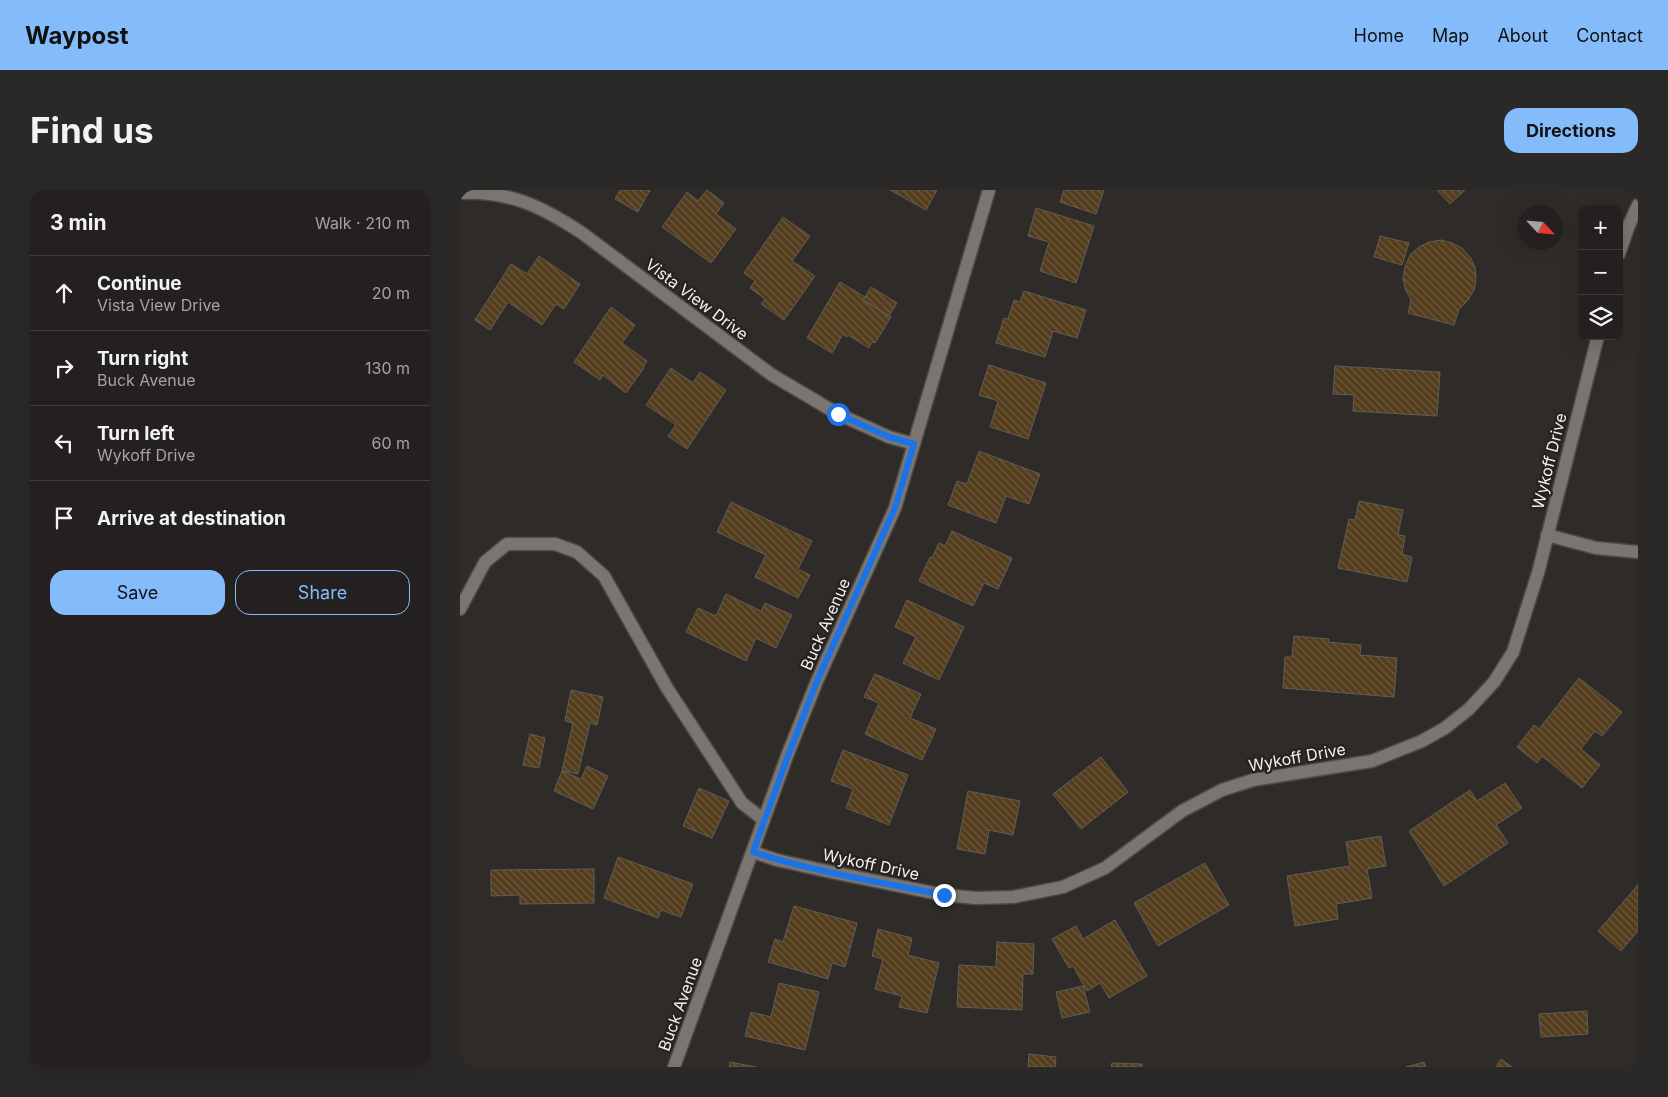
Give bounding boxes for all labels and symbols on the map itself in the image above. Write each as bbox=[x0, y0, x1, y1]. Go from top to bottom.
north arrow bbox=[1518, 205, 1563, 250]
street label: Vista View Drive bbox=[642, 254, 752, 344]
route start bbox=[827, 403, 850, 426]
street label: Wykoff Drive bbox=[1527, 411, 1571, 511]
street label: Buck Avenue bbox=[796, 575, 854, 673]
street label: Wykoff Drive bbox=[1247, 739, 1347, 775]
street label: Wykoff Drive bbox=[821, 844, 921, 884]
route end bbox=[933, 884, 956, 907]
street label: Buck Avenue bbox=[654, 954, 706, 1054]

